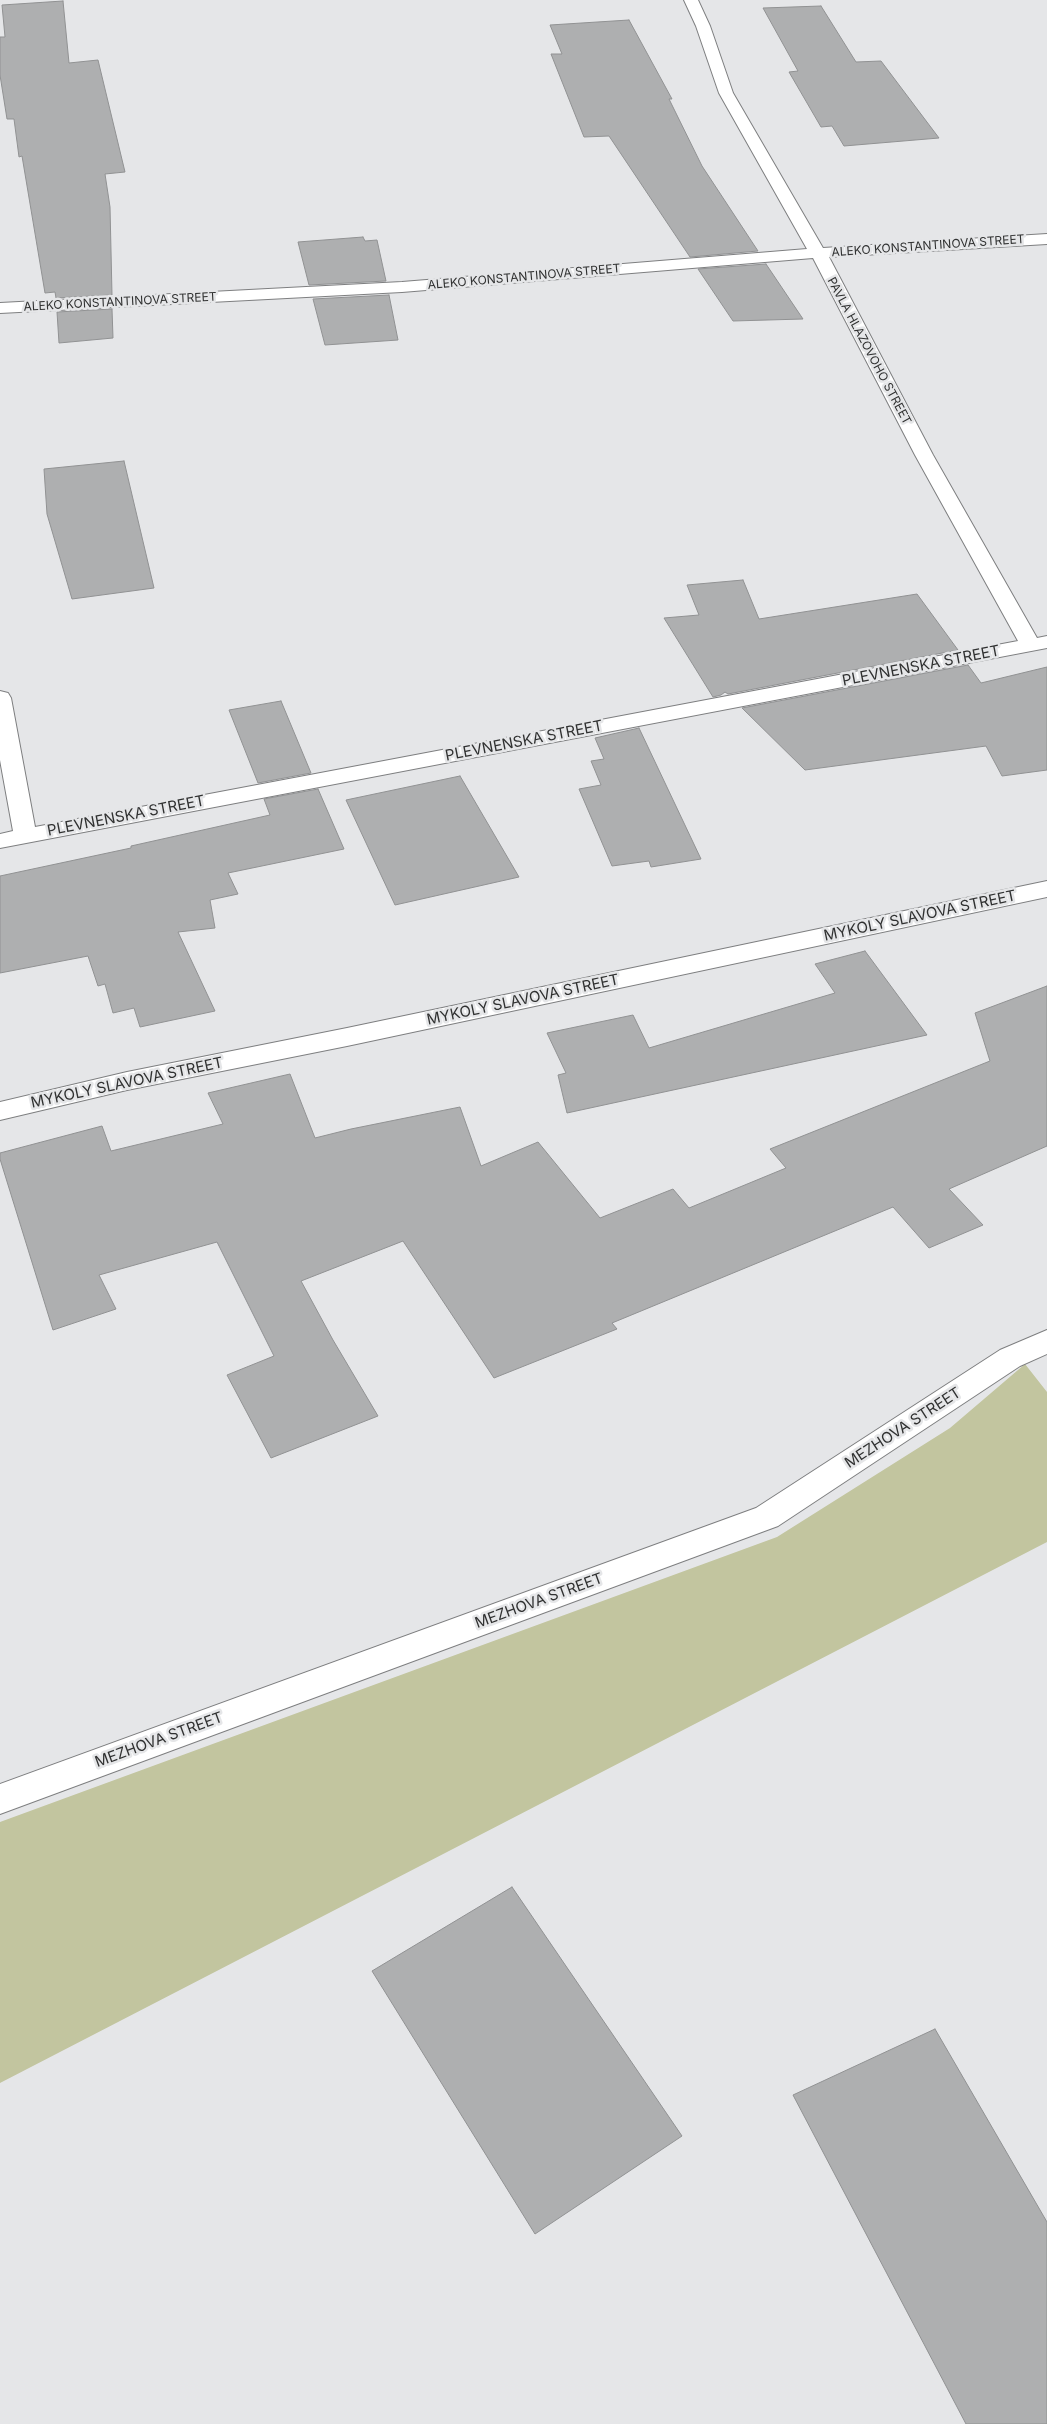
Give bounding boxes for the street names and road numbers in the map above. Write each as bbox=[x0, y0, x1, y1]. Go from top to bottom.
street label: ALEKO KONSTANTINOVA STREET bbox=[831, 232, 1025, 260]
street label: ALEKO KONSTANTINOVA STREET bbox=[427, 261, 621, 293]
street label: PAVLA HLAZOVOHO STREET bbox=[824, 275, 914, 427]
street label: ALEKO KONSTANTINOVA STREET bbox=[23, 290, 217, 314]
street label: PLEVNENSKA STREET bbox=[841, 642, 1001, 690]
street label: PLEVNENSKA STREET bbox=[444, 717, 604, 765]
street label: PLEVNENSKA STREET bbox=[46, 792, 206, 840]
street label: MYKOLY SLAVOVA STREET bbox=[822, 887, 1018, 945]
street label: MYKOLY SLAVOVA STREET bbox=[425, 971, 621, 1029]
street label: MYKOLY SLAVOVA STREET bbox=[29, 1054, 225, 1112]
street label: MEZHOVA STREET bbox=[842, 1384, 964, 1472]
street label: MEZHOVA STREET bbox=[473, 1570, 605, 1632]
street label: MEZHOVA STREET bbox=[93, 1709, 225, 1771]

